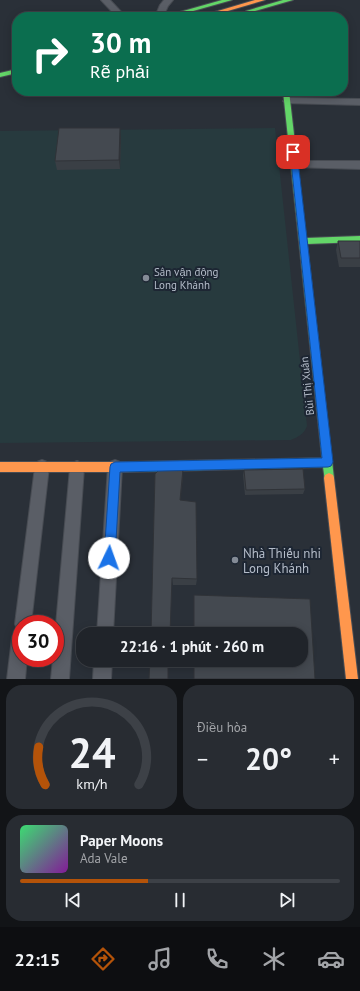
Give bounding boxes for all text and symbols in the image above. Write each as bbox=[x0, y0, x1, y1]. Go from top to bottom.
text: 30 m bbox=[90, 24, 151, 61]
icon: right bbox=[24, 28, 76, 80]
text: Rẽ phải bbox=[90, 60, 150, 83]
pin bbox=[276, 135, 310, 169]
icon: arrive bbox=[282, 141, 304, 163]
place label: Sân vận động Long Khánh bbox=[154, 265, 219, 292]
marker: Sân vận động Long Khánh bbox=[141, 273, 151, 283]
street label: Bùi Thị Xuân bbox=[297, 356, 317, 416]
position arrow bbox=[88, 537, 130, 579]
place label: Nhà Thiếu nhi Long Khánh bbox=[243, 545, 321, 577]
marker: Nhà Thiếu nhi Long Khánh bbox=[230, 555, 240, 565]
speed limit sign: 30 bbox=[12, 615, 64, 667]
text: 22:16 · 1 phút · 260 m bbox=[120, 637, 264, 656]
text: Điều hòa bbox=[197, 719, 247, 736]
text: 24 bbox=[68, 726, 115, 779]
text: 20° bbox=[245, 739, 292, 778]
text: − bbox=[197, 745, 208, 773]
text: + bbox=[329, 745, 340, 773]
text: km/h bbox=[76, 774, 107, 793]
text: Paper Moons bbox=[80, 831, 163, 850]
text: Ada Vale bbox=[80, 850, 128, 867]
icon: previous bbox=[62, 889, 84, 911]
icon: pause bbox=[169, 889, 191, 911]
icon: next bbox=[276, 889, 298, 911]
icon: directions bbox=[89, 945, 117, 973]
icon: music bbox=[146, 945, 174, 973]
icon: phone bbox=[203, 945, 231, 973]
icon: climate bbox=[260, 945, 288, 973]
icon: car bbox=[317, 945, 345, 973]
text: 22:15 bbox=[15, 948, 60, 971]

